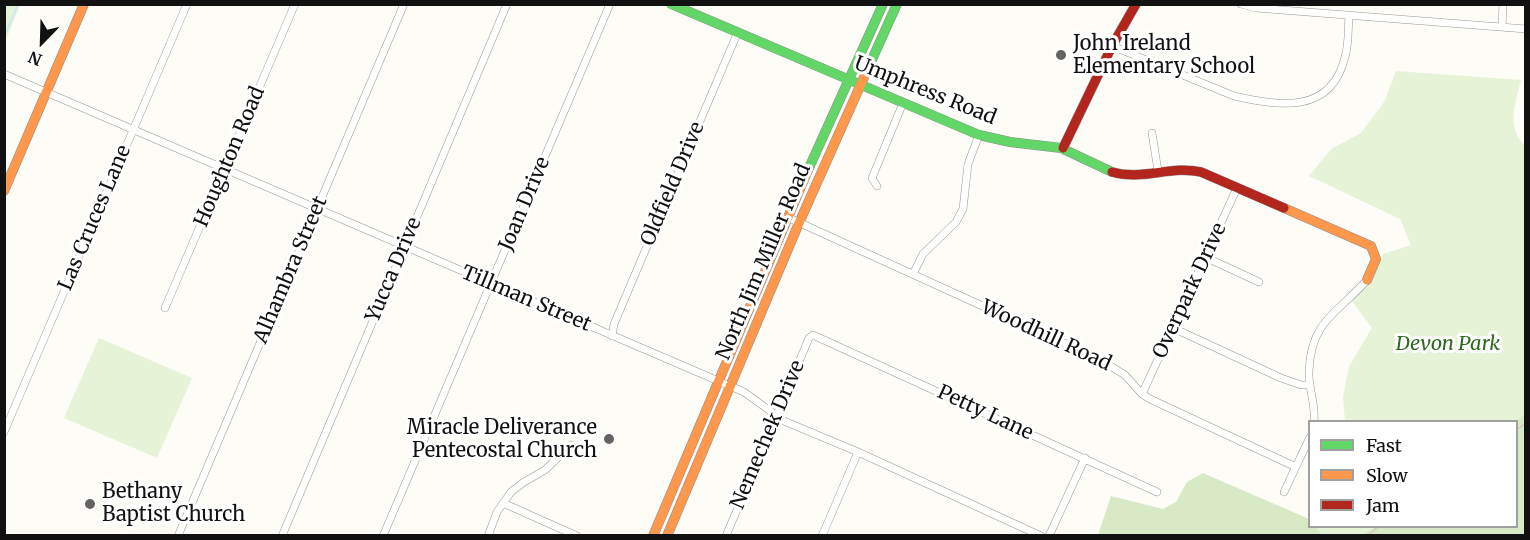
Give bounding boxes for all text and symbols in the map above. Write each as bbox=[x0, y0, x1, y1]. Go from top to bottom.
north arrow bbox=[12, 12, 72, 72]
place label: John Ireland Elementary School bbox=[1073, 32, 1255, 79]
text: N bbox=[25, 47, 45, 70]
marker: John Ireland Elementary School bbox=[1054, 48, 1068, 62]
street label: Umphress Road bbox=[850, 52, 1000, 130]
street label: Houghton Road bbox=[190, 83, 270, 231]
street label: Oldfield Drive bbox=[636, 119, 710, 249]
street label: Las Cruces Lane bbox=[54, 142, 136, 294]
street label: Joan Drive bbox=[495, 154, 555, 254]
street label: North Jim Miller Road bbox=[712, 160, 816, 364]
street label: Alhambra Street bbox=[249, 193, 333, 347]
street label: Yucca Drive bbox=[361, 214, 427, 326]
street label: Overpark Drive bbox=[1148, 219, 1232, 363]
street label: Tillman Street bbox=[458, 261, 594, 337]
street label: Woodhill Road bbox=[977, 295, 1115, 377]
park label: Devon Park bbox=[1396, 332, 1500, 356]
street label: Nemechek Drive bbox=[726, 357, 810, 513]
street label: Petty Lane bbox=[933, 380, 1037, 446]
place label: Miracle Deliverance Pentecostal Church bbox=[407, 416, 597, 463]
legend bbox=[1308, 420, 1518, 528]
marker: Miracle Deliverance Pentecostal Church bbox=[602, 432, 616, 446]
text: Fast bbox=[1366, 434, 1402, 457]
text: Slow bbox=[1366, 464, 1408, 487]
place label: Bethany Baptist Church bbox=[102, 480, 245, 527]
text: Jam bbox=[1366, 494, 1400, 517]
marker: Bethany Baptist Church bbox=[83, 497, 97, 511]

